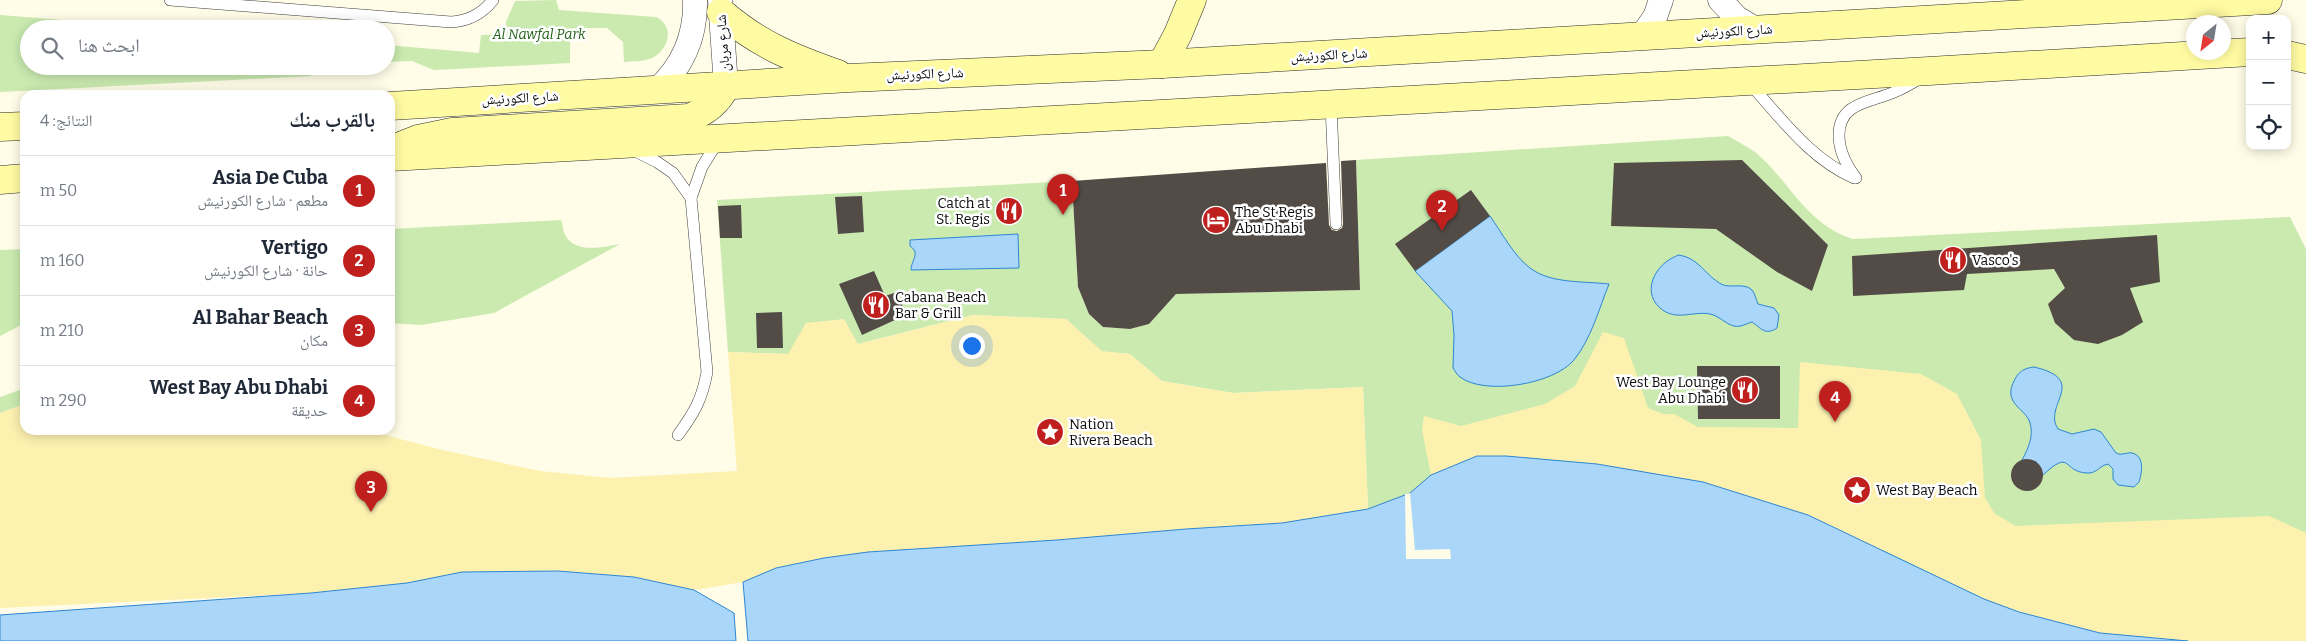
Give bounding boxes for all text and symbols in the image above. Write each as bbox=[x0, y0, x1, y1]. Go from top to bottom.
street label: شارع مربان bbox=[713, 14, 734, 72]
north arrow bbox=[2186, 15, 2231, 60]
map controls bbox=[2246, 15, 2291, 150]
button: + bbox=[2246, 15, 2291, 60]
search box bbox=[20, 20, 395, 75]
street label: شارع الكورنيش bbox=[1695, 20, 1773, 43]
park label: Al Nawfal Park bbox=[491, 26, 586, 43]
icon: search bbox=[38, 34, 66, 62]
text: ابحث هنا bbox=[78, 34, 140, 57]
street label: شارع الكورنيش bbox=[1290, 44, 1368, 67]
button: − bbox=[2246, 60, 2291, 105]
street label: شارع الكورنيش bbox=[886, 64, 964, 85]
street label: شارع الكورنيش bbox=[481, 87, 559, 110]
button: locate bbox=[2246, 105, 2291, 150]
text: بالقرب منك bbox=[289, 107, 375, 133]
text: النتائج: 4 bbox=[40, 111, 93, 130]
text: Asia De Cuba bbox=[212, 166, 328, 189]
pin: 1 bbox=[1047, 174, 1079, 215]
text: 50 m bbox=[40, 181, 77, 200]
text: 1 bbox=[356, 181, 362, 200]
pin: 2 bbox=[1426, 190, 1458, 231]
text: مطعم · شارع الكورنيش bbox=[198, 191, 328, 210]
place label: Catch at St. Regis bbox=[936, 195, 990, 228]
restaurant icon: Catch at St. Regis bbox=[994, 196, 1024, 226]
place label: The St Regis Abu Dhabi bbox=[1235, 204, 1313, 237]
hotel icon: The St Regis Abu Dhabi bbox=[1201, 205, 1231, 235]
text: Vertigo bbox=[261, 236, 328, 259]
restaurant icon: Vasco's bbox=[1938, 245, 1968, 275]
text: 160 m bbox=[40, 251, 85, 270]
text: 2 bbox=[355, 251, 364, 270]
place label: Vasco's bbox=[1972, 252, 2019, 269]
text: حانة · شارع الكورنيش bbox=[204, 261, 328, 280]
place label: Cabana Beach Bar & Grill bbox=[895, 289, 987, 322]
restaurant icon: Cabana Beach Bar & Grill bbox=[861, 290, 891, 320]
text: Al Bahar Beach bbox=[192, 306, 328, 329]
text: 210 m bbox=[40, 321, 84, 340]
text: 3 bbox=[354, 321, 364, 340]
text: مكان bbox=[300, 331, 328, 350]
your location bbox=[959, 333, 985, 359]
place label: West Bay Lounge Abu Dhabi bbox=[1616, 374, 1726, 407]
restaurant icon: West Bay Lounge Abu Dhabi bbox=[1730, 375, 1760, 405]
text: West Bay Abu Dhabi bbox=[149, 376, 328, 399]
pin: 4 bbox=[1819, 381, 1851, 422]
text: 290 m bbox=[40, 391, 87, 410]
text: 4 bbox=[354, 391, 364, 410]
text: حديقة bbox=[291, 401, 328, 420]
place label: Nation Rivera Beach bbox=[1069, 416, 1153, 449]
place icon: Nation Rivera Beach bbox=[1035, 417, 1065, 447]
pin: 3 bbox=[355, 471, 387, 512]
place icon: West Bay Beach bbox=[1842, 475, 1872, 505]
place label: West Bay Beach bbox=[1876, 482, 1978, 499]

